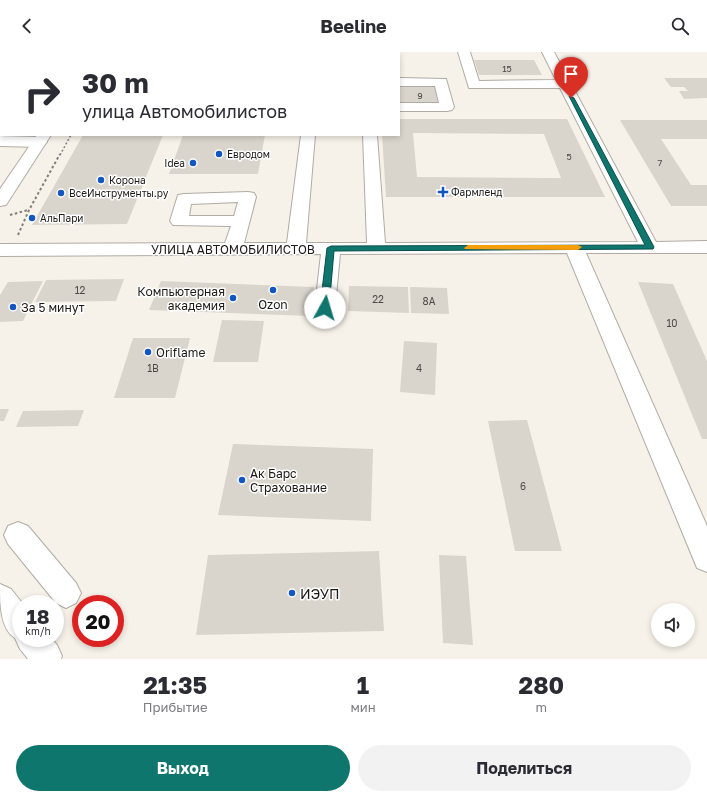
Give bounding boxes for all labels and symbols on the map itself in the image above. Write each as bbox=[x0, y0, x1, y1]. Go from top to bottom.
pin bbox=[554, 57, 588, 98]
house number: 15 bbox=[502, 63, 512, 74]
house number: 9 bbox=[417, 90, 423, 101]
place label: Евродом bbox=[227, 148, 270, 160]
marker: Евродом bbox=[214, 149, 224, 159]
house number: 5 bbox=[566, 151, 572, 162]
place label: Idea bbox=[164, 157, 185, 169]
house number: 7 bbox=[658, 157, 663, 168]
marker: Idea bbox=[188, 158, 198, 168]
place label: Корона bbox=[109, 174, 146, 186]
marker: Корона bbox=[96, 175, 106, 185]
place label: Фармленд bbox=[451, 186, 502, 198]
place label: ВсеИнструменты.ру bbox=[69, 187, 169, 199]
marker: Фармленд bbox=[438, 187, 448, 197]
marker: ВсеИнструменты.ру bbox=[56, 188, 66, 198]
place label: АльПари bbox=[40, 212, 83, 224]
marker: АльПари bbox=[27, 213, 37, 223]
street label: УЛИЦА АВТОМОБИЛИСТОВ bbox=[151, 242, 315, 257]
house number: 12 bbox=[75, 284, 86, 296]
place label: Компьютерная академия bbox=[137, 284, 225, 313]
marker: Ozon bbox=[268, 285, 278, 295]
position arrow bbox=[304, 287, 346, 329]
marker: Компьютерная академия bbox=[228, 293, 238, 303]
house number: 22 bbox=[372, 293, 384, 305]
house number: 8А bbox=[423, 295, 436, 307]
place label: Ozon bbox=[258, 297, 288, 312]
place label: За 5 минут bbox=[21, 300, 85, 315]
marker: За 5 минут bbox=[8, 302, 18, 312]
house number: 10 bbox=[666, 317, 678, 329]
place label: Oriflame bbox=[156, 345, 205, 360]
marker: Oriflame bbox=[143, 347, 153, 357]
house number: 1В bbox=[147, 362, 159, 374]
house number: 4 bbox=[416, 362, 422, 374]
place label: Ак Барс Страхование bbox=[250, 466, 327, 495]
marker: Ак Барс Страхование bbox=[237, 475, 247, 485]
house number: 6 bbox=[520, 480, 526, 492]
place label: ИЭУП bbox=[300, 585, 340, 602]
marker: ИЭУП bbox=[287, 588, 297, 598]
speed limit sign: 20 bbox=[72, 595, 124, 647]

